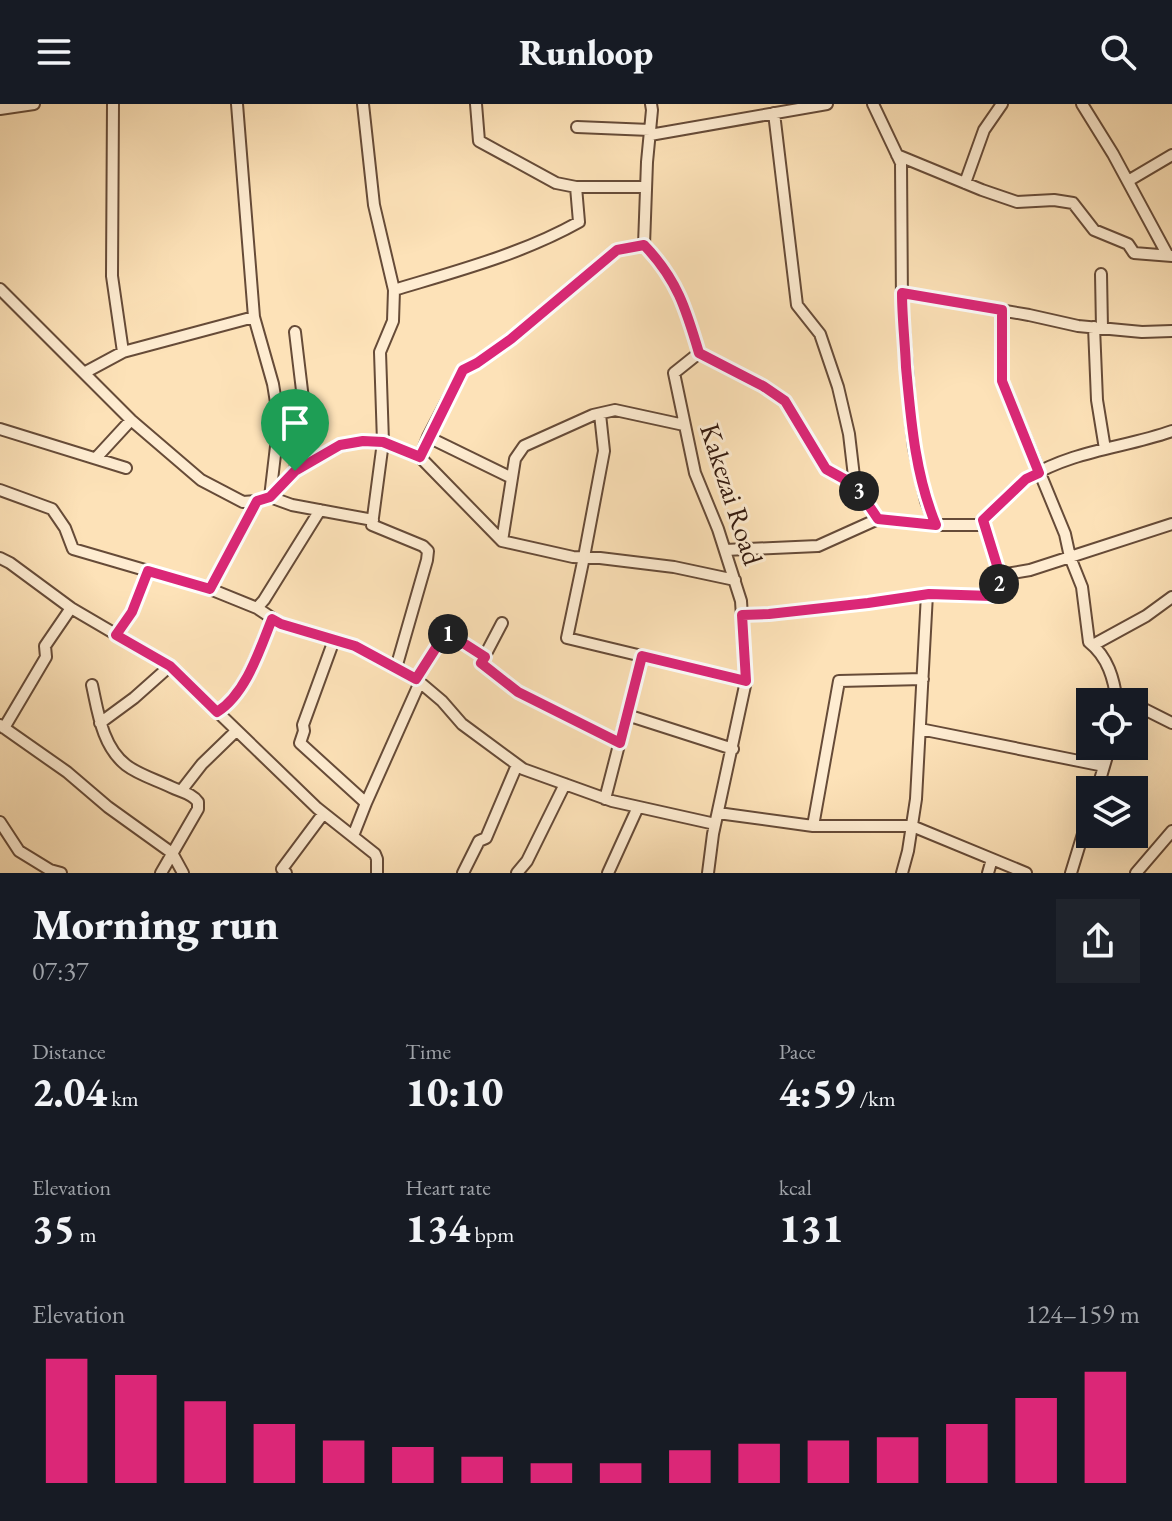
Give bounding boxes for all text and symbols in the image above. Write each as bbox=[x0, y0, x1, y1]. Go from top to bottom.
text: Runloop bbox=[519, 29, 653, 76]
icon: menu bbox=[32, 30, 76, 74]
icon: search bbox=[1096, 30, 1140, 74]
pin bbox=[261, 389, 329, 471]
icon: arrive bbox=[273, 401, 317, 445]
street label: Kakezai Road bbox=[692, 418, 772, 570]
pin: 3 bbox=[839, 471, 879, 511]
text: 3 bbox=[853, 476, 865, 505]
pin: 2 bbox=[979, 564, 1019, 604]
text: 2 bbox=[993, 569, 1005, 598]
pin: 1 bbox=[428, 614, 468, 654]
text: 1 bbox=[442, 619, 454, 648]
map controls bbox=[1076, 688, 1148, 848]
button: locate bbox=[1076, 688, 1148, 760]
button: layers bbox=[1076, 776, 1148, 848]
text: Morning run bbox=[32, 895, 279, 952]
button: share bbox=[1056, 899, 1140, 983]
text: 07:37 bbox=[32, 954, 88, 988]
text: Distance bbox=[32, 1037, 105, 1066]
text: Time bbox=[405, 1037, 451, 1066]
text: Pace bbox=[779, 1037, 816, 1066]
text: 2.04 bbox=[32, 1066, 107, 1118]
text: 10:10 bbox=[405, 1066, 503, 1118]
text: 4:59 bbox=[779, 1066, 855, 1118]
text: km bbox=[107, 1084, 139, 1113]
text: /km bbox=[855, 1084, 896, 1113]
text: Elevation bbox=[32, 1173, 111, 1202]
text: Heart rate bbox=[405, 1173, 491, 1202]
text: kcal bbox=[779, 1173, 812, 1202]
text: 35 bbox=[32, 1202, 75, 1254]
text: 134 bbox=[405, 1202, 470, 1254]
text: 131 bbox=[779, 1202, 843, 1254]
text: m bbox=[75, 1220, 97, 1249]
text: bpm bbox=[470, 1220, 514, 1249]
text: Elevation bbox=[32, 1297, 126, 1331]
text: 124–159 m bbox=[1025, 1297, 1140, 1331]

